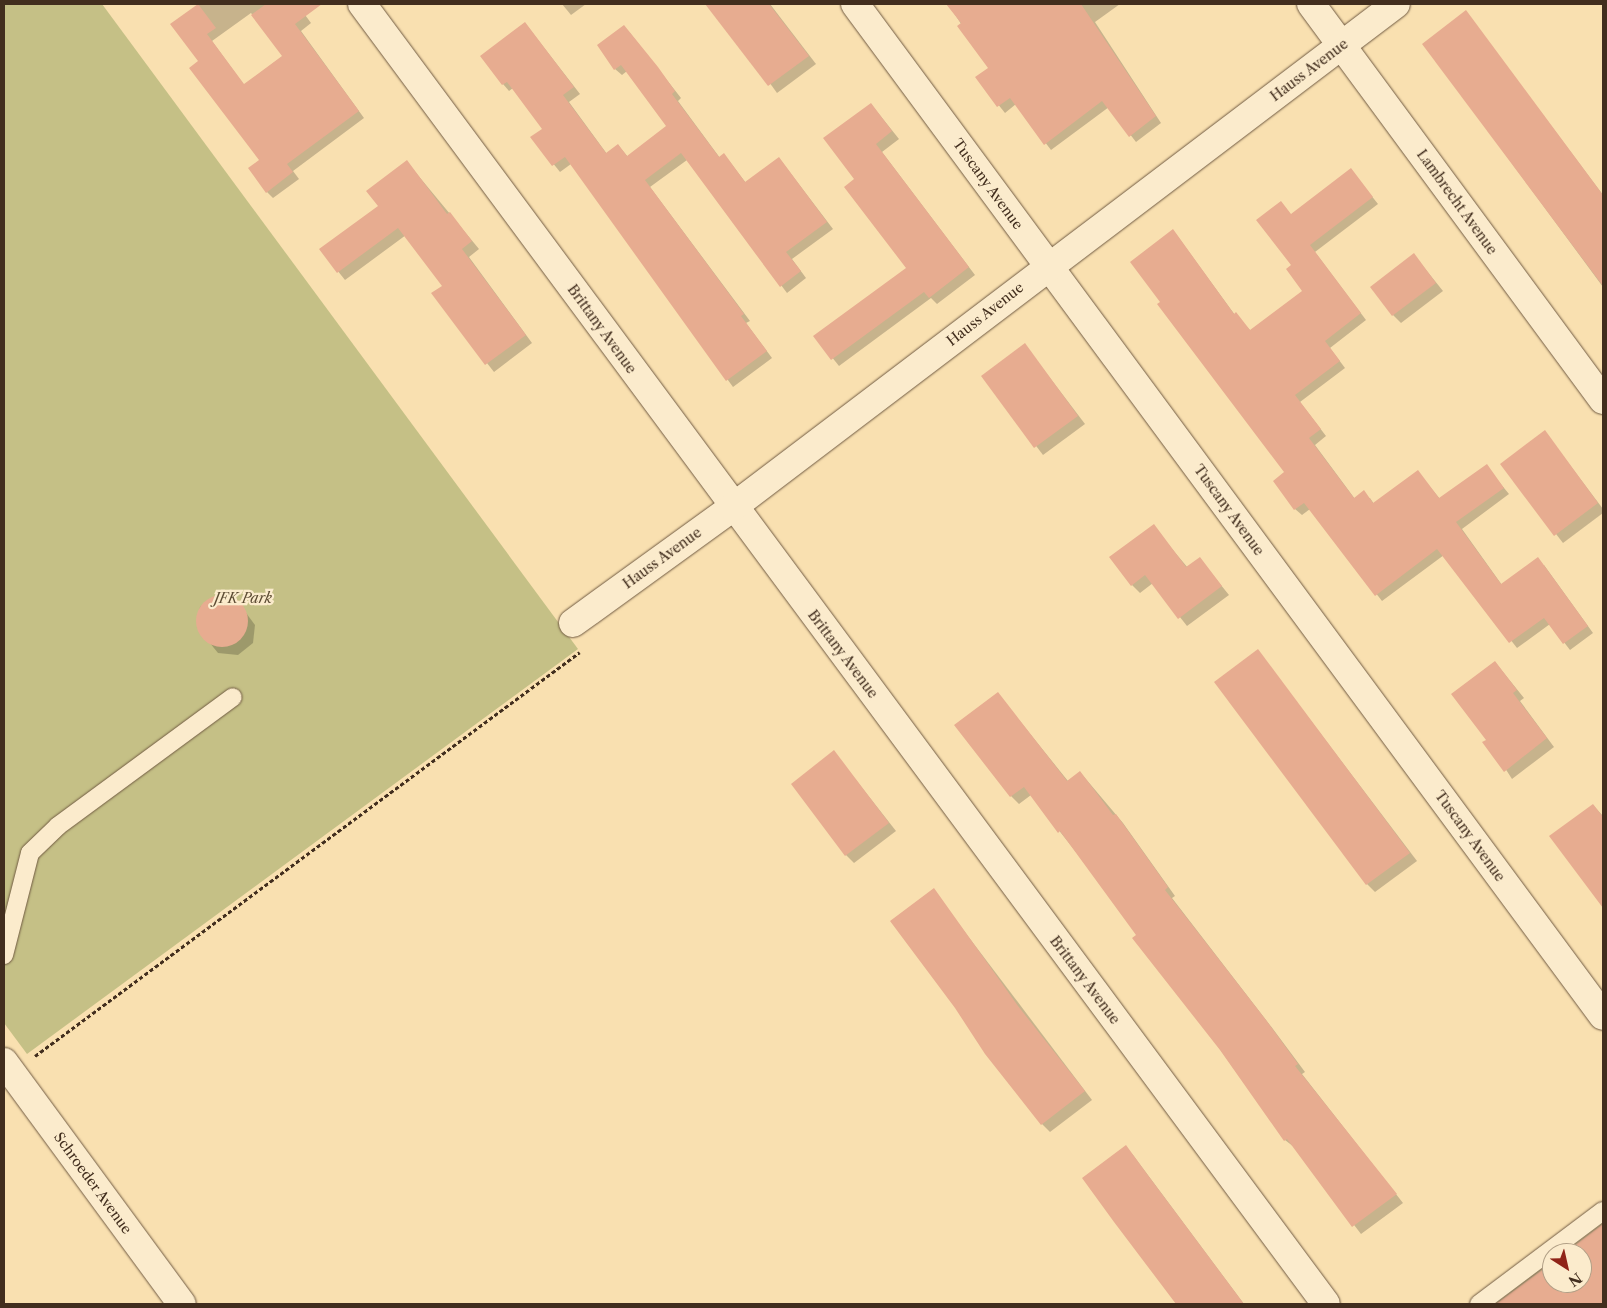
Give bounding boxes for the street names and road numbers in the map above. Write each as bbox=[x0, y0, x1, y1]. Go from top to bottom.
street label: Hauss Avenue bbox=[1267, 35, 1351, 105]
street label: Tuscany Avenue bbox=[949, 135, 1027, 233]
street label: Lambrecht Avenue bbox=[1413, 146, 1501, 258]
street label: Hauss Avenue bbox=[943, 279, 1027, 349]
street label: Brittany Avenue bbox=[564, 281, 640, 377]
street label: Tuscany Avenue bbox=[1190, 461, 1268, 559]
street label: Hauss Avenue bbox=[619, 524, 705, 592]
street label: Brittany Avenue bbox=[804, 606, 882, 702]
street label: Tuscany Avenue bbox=[1431, 787, 1509, 885]
street label: Brittany Avenue bbox=[1046, 932, 1124, 1028]
street label: Schroeder Avenue bbox=[50, 1129, 136, 1237]

